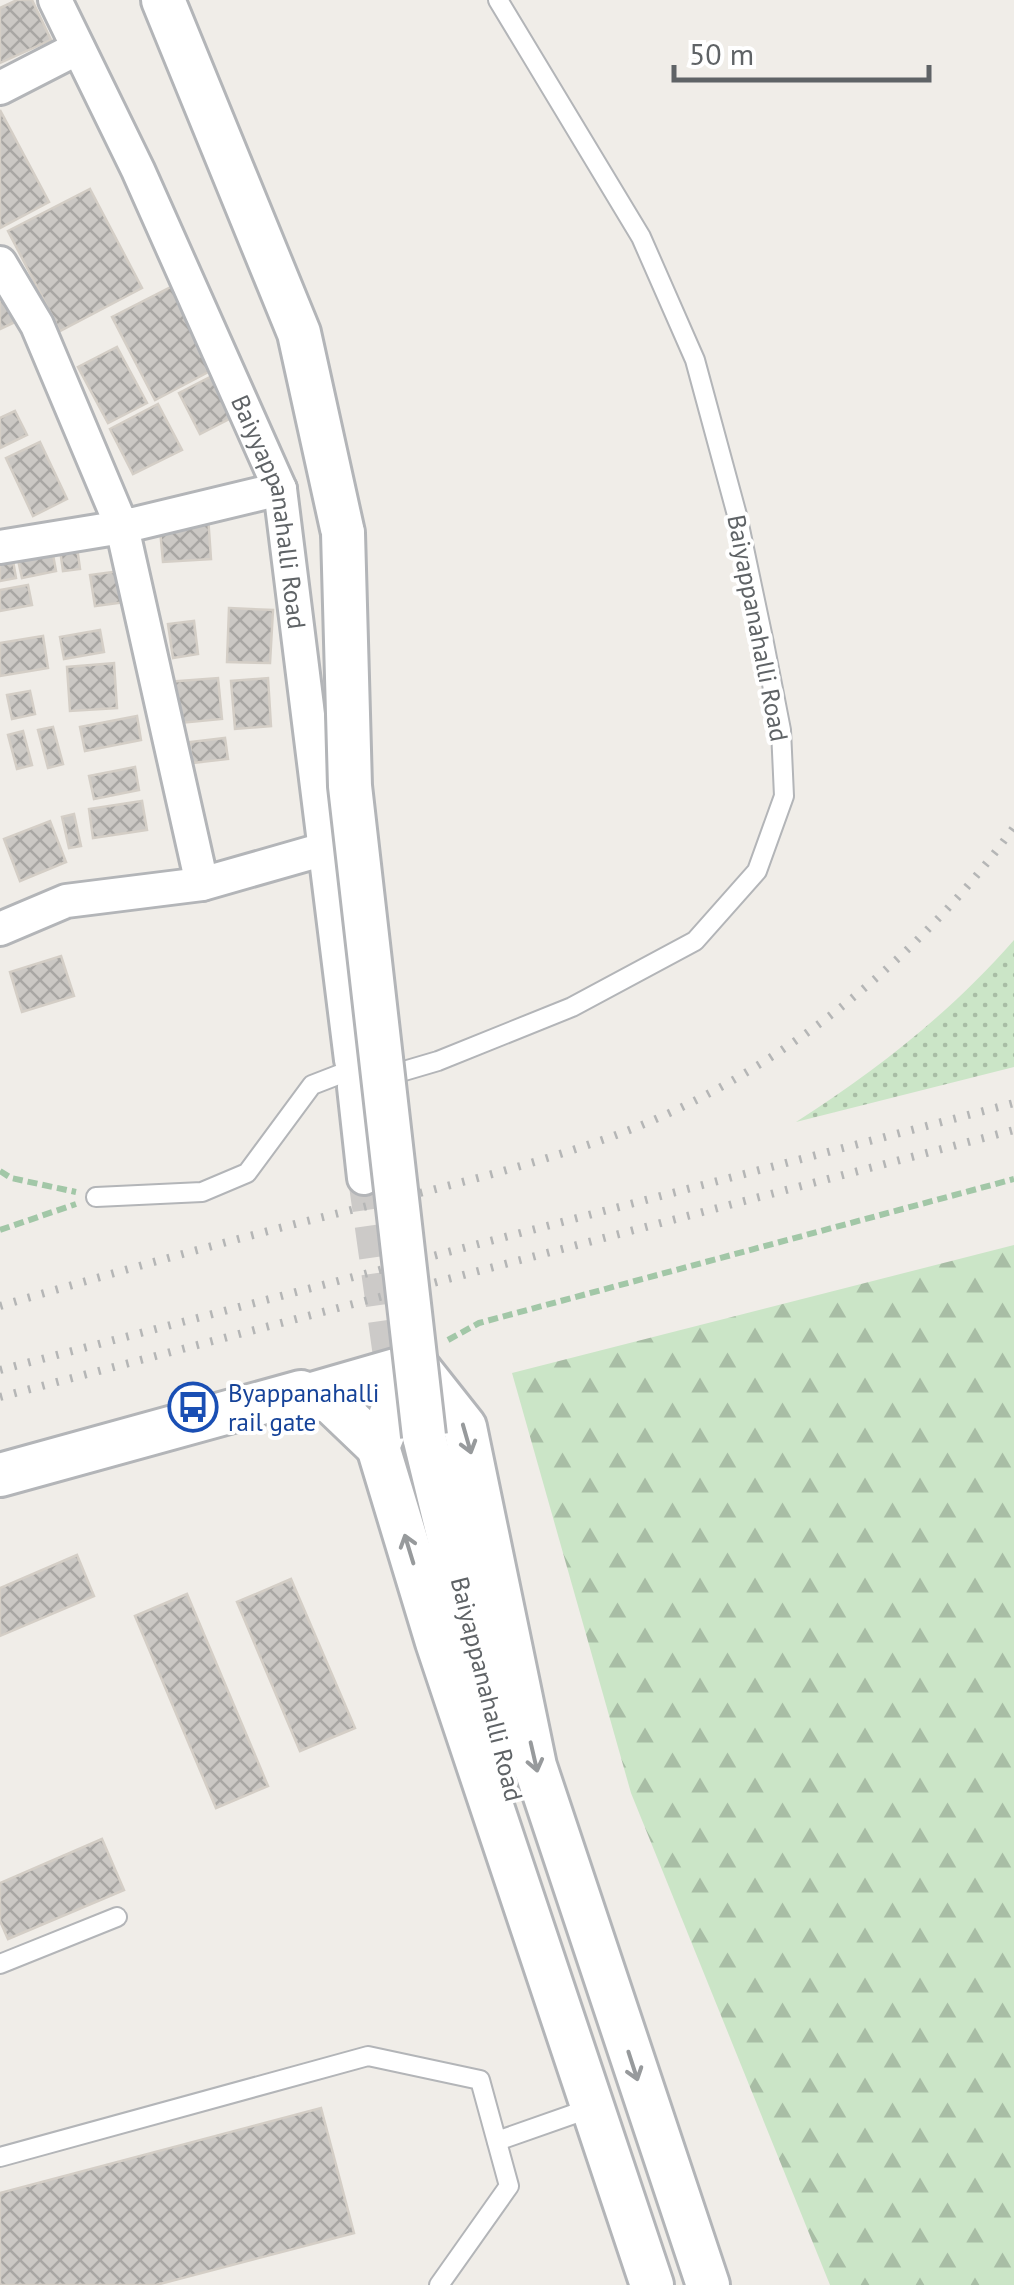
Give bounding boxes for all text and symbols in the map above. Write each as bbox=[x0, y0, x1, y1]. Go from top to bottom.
scale bar bbox=[674, 20, 929, 82]
text: 50 m bbox=[689, 34, 754, 73]
street label: Baiyyappanahalli Road bbox=[224, 390, 313, 631]
street label: Baiyappanahalli Road bbox=[720, 512, 796, 744]
place label: Byappanahalli rail gate bbox=[228, 1377, 380, 1438]
bus stop icon: Byappanahalli rail gate bbox=[167, 1381, 219, 1433]
one-way arrow bbox=[458, 1423, 477, 1454]
one-way arrow bbox=[399, 1534, 417, 1565]
street label: Baiyappanahalli Road bbox=[444, 1573, 530, 1805]
one-way arrow bbox=[526, 1740, 544, 1772]
one-way arrow bbox=[626, 2050, 644, 2081]

